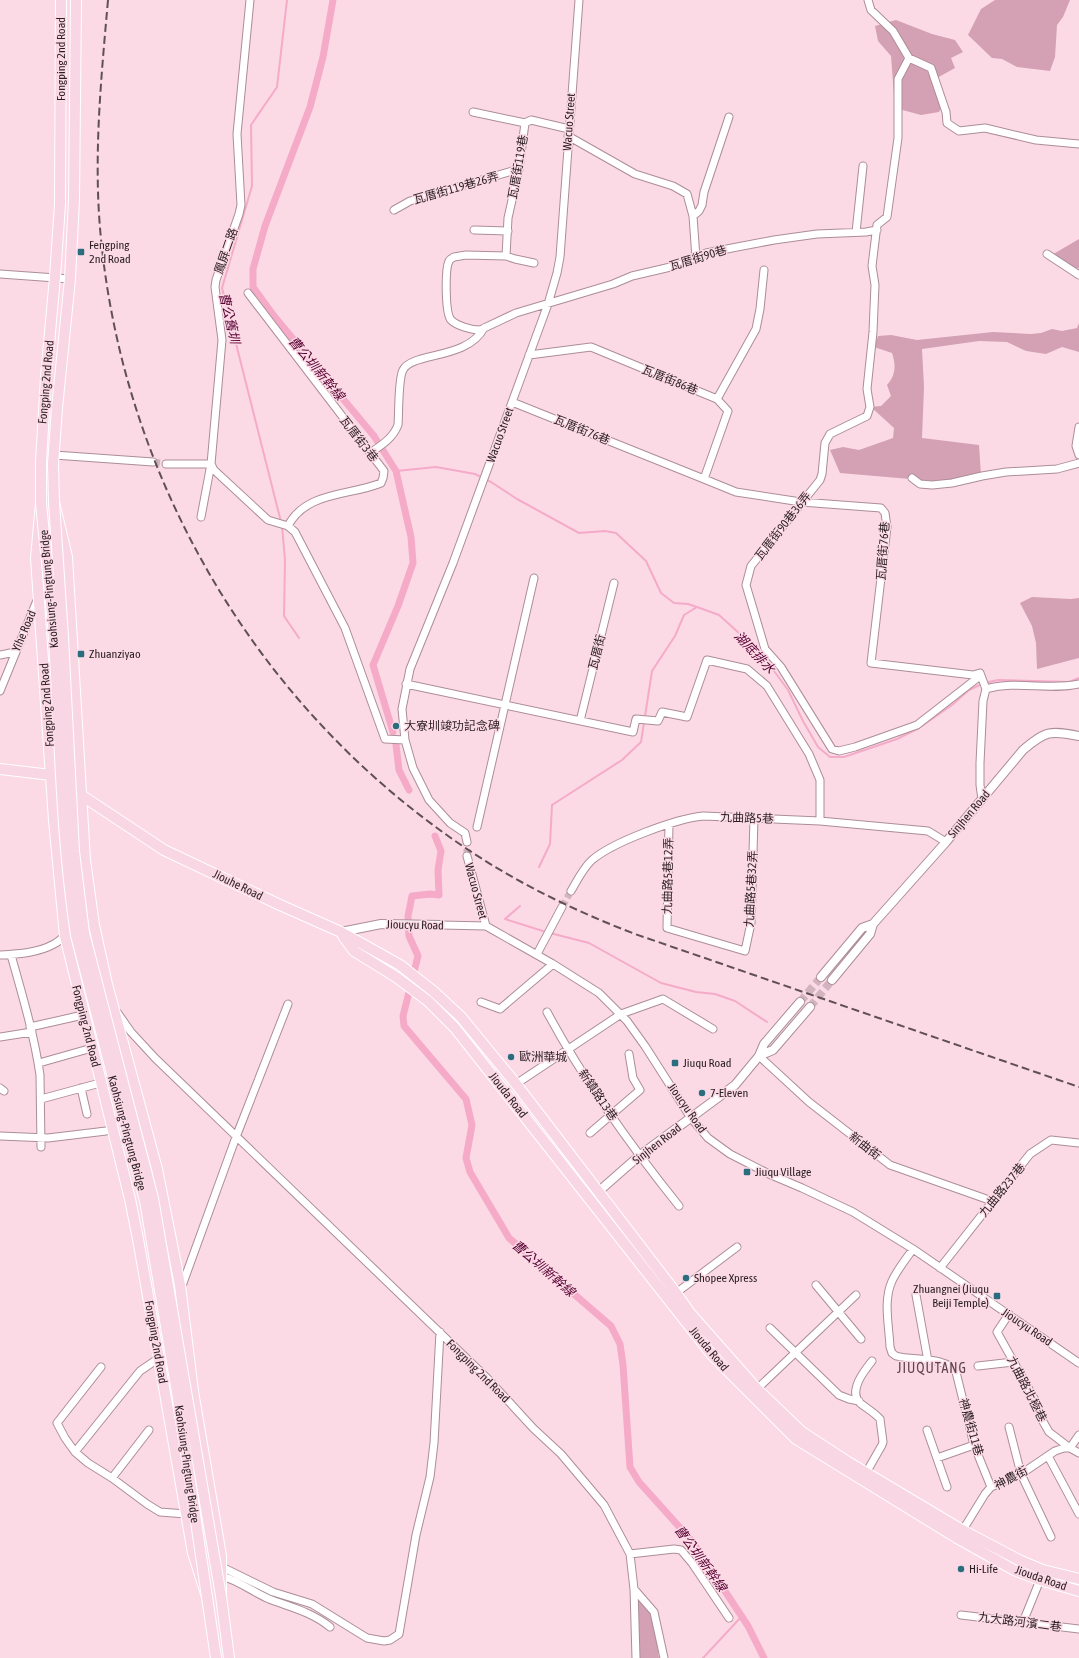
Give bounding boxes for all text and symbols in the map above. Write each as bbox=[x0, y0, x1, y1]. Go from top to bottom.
street label: Fongping 2nd Road bbox=[54, 17, 68, 101]
street label: Wacuo Street bbox=[560, 92, 578, 151]
street label: 瓦厝街119巷 bbox=[505, 134, 531, 200]
street label: 瓦厝街119巷26弄 bbox=[412, 169, 500, 207]
street label: 鳳屏二路 bbox=[212, 226, 240, 276]
place label: Fengping 2nd Road bbox=[89, 238, 131, 266]
street label: 瓦厝街90巷 bbox=[668, 243, 728, 273]
marker: Fengping 2nd Road bbox=[76, 247, 86, 257]
water label: 曹公舊圳 bbox=[216, 291, 243, 347]
water label: 曹公圳新幹線 bbox=[286, 334, 349, 405]
street label: Fongping 2nd Road bbox=[35, 340, 57, 424]
street label: 瓦厝街86巷 bbox=[640, 362, 700, 398]
street label: Wacuo Street bbox=[484, 405, 517, 465]
street label: 瓦厝街76巷 bbox=[552, 412, 612, 448]
street label: 瓦厝街3巷 bbox=[337, 414, 381, 464]
street label: 瓦厝街90巷36弄 bbox=[752, 489, 814, 563]
street label: 瓦厝街76巷 bbox=[874, 521, 892, 581]
street label: Kaohsiung-Pingtung Bridge bbox=[37, 529, 61, 649]
street label: Yihe Road bbox=[9, 608, 39, 654]
water label: 湖底排水 bbox=[731, 628, 779, 677]
street label: 瓦厝街 bbox=[586, 633, 608, 671]
place label: Zhuanziyao bbox=[89, 647, 141, 661]
marker: Zhuanziyao bbox=[76, 649, 86, 659]
street label: Fongping 2nd Road bbox=[37, 663, 57, 747]
place label: 大寮圳竣功記念碑 bbox=[404, 719, 500, 733]
marker: 大寮圳竣功記念碑 bbox=[391, 721, 401, 731]
street label: Sinjhen Road bbox=[945, 787, 993, 841]
street label: 九曲路5巷 bbox=[720, 810, 774, 826]
street label: 九曲路5巷12弄 bbox=[660, 837, 676, 915]
street label: 九曲路5巷32弄 bbox=[742, 850, 760, 928]
street label: Wacuo Street bbox=[462, 861, 490, 921]
street label: Jiouhe Road bbox=[211, 867, 265, 903]
street label: Jioucyu Road bbox=[386, 917, 444, 933]
street label: Fongping 2nd Road bbox=[69, 984, 103, 1068]
place label: 歐洲華城 bbox=[519, 1050, 567, 1064]
marker: 歐洲華城 bbox=[506, 1052, 516, 1062]
place label: Jiuqu Road bbox=[683, 1056, 731, 1070]
marker: Jiuqu Road bbox=[670, 1058, 680, 1068]
street label: 新鎮路13巷 bbox=[576, 1067, 620, 1123]
street label: Jiouda Road bbox=[486, 1069, 530, 1121]
street label: Kaohsiung-Pingtung Bridge bbox=[105, 1074, 149, 1192]
street label: Jioucyu Road bbox=[665, 1080, 709, 1136]
place label: 7-Eleven bbox=[710, 1086, 748, 1100]
marker: 7-Eleven bbox=[697, 1088, 707, 1098]
street label: Sinjhen Road bbox=[630, 1121, 684, 1167]
street label: 新曲街 bbox=[847, 1129, 883, 1163]
street label: 九曲路237巷 bbox=[976, 1160, 1028, 1220]
place label: Jiuqu Village bbox=[755, 1165, 811, 1179]
marker: Jiuqu Village bbox=[742, 1167, 752, 1177]
water label: 曹公圳新幹線 bbox=[509, 1237, 580, 1301]
place label: Shopee Xpress bbox=[694, 1271, 757, 1285]
marker: Shopee Xpress bbox=[681, 1273, 691, 1283]
place label: Zhuangnei (Jiuqu Beiji Temple) bbox=[913, 1282, 989, 1310]
marker: Zhuangnei (Jiuqu Beiji Temple) bbox=[992, 1291, 1002, 1301]
street label: Fongping 2nd Road bbox=[142, 1299, 170, 1385]
street label: Jioucyu Road bbox=[999, 1305, 1055, 1349]
street label: Jiouda Road bbox=[686, 1324, 732, 1374]
street label: Fongping 2nd Road bbox=[443, 1336, 513, 1406]
street label: 九曲路北極巷 bbox=[1004, 1354, 1050, 1424]
district label: JIUQUTANG bbox=[897, 1360, 967, 1376]
street label: 神農街11巷 bbox=[956, 1397, 986, 1457]
street label: Kaohsiung-Pingtung Bridge bbox=[172, 1404, 202, 1524]
street label: 神農街 bbox=[992, 1463, 1030, 1493]
water label: 曹公圳新幹線 bbox=[672, 1522, 731, 1596]
place label: Hi-Life bbox=[969, 1562, 998, 1576]
street label: Jiouda Road bbox=[1013, 1563, 1069, 1593]
marker: Hi-Life bbox=[956, 1564, 966, 1574]
street label: 九大路河濱二巷 bbox=[977, 1610, 1063, 1634]

